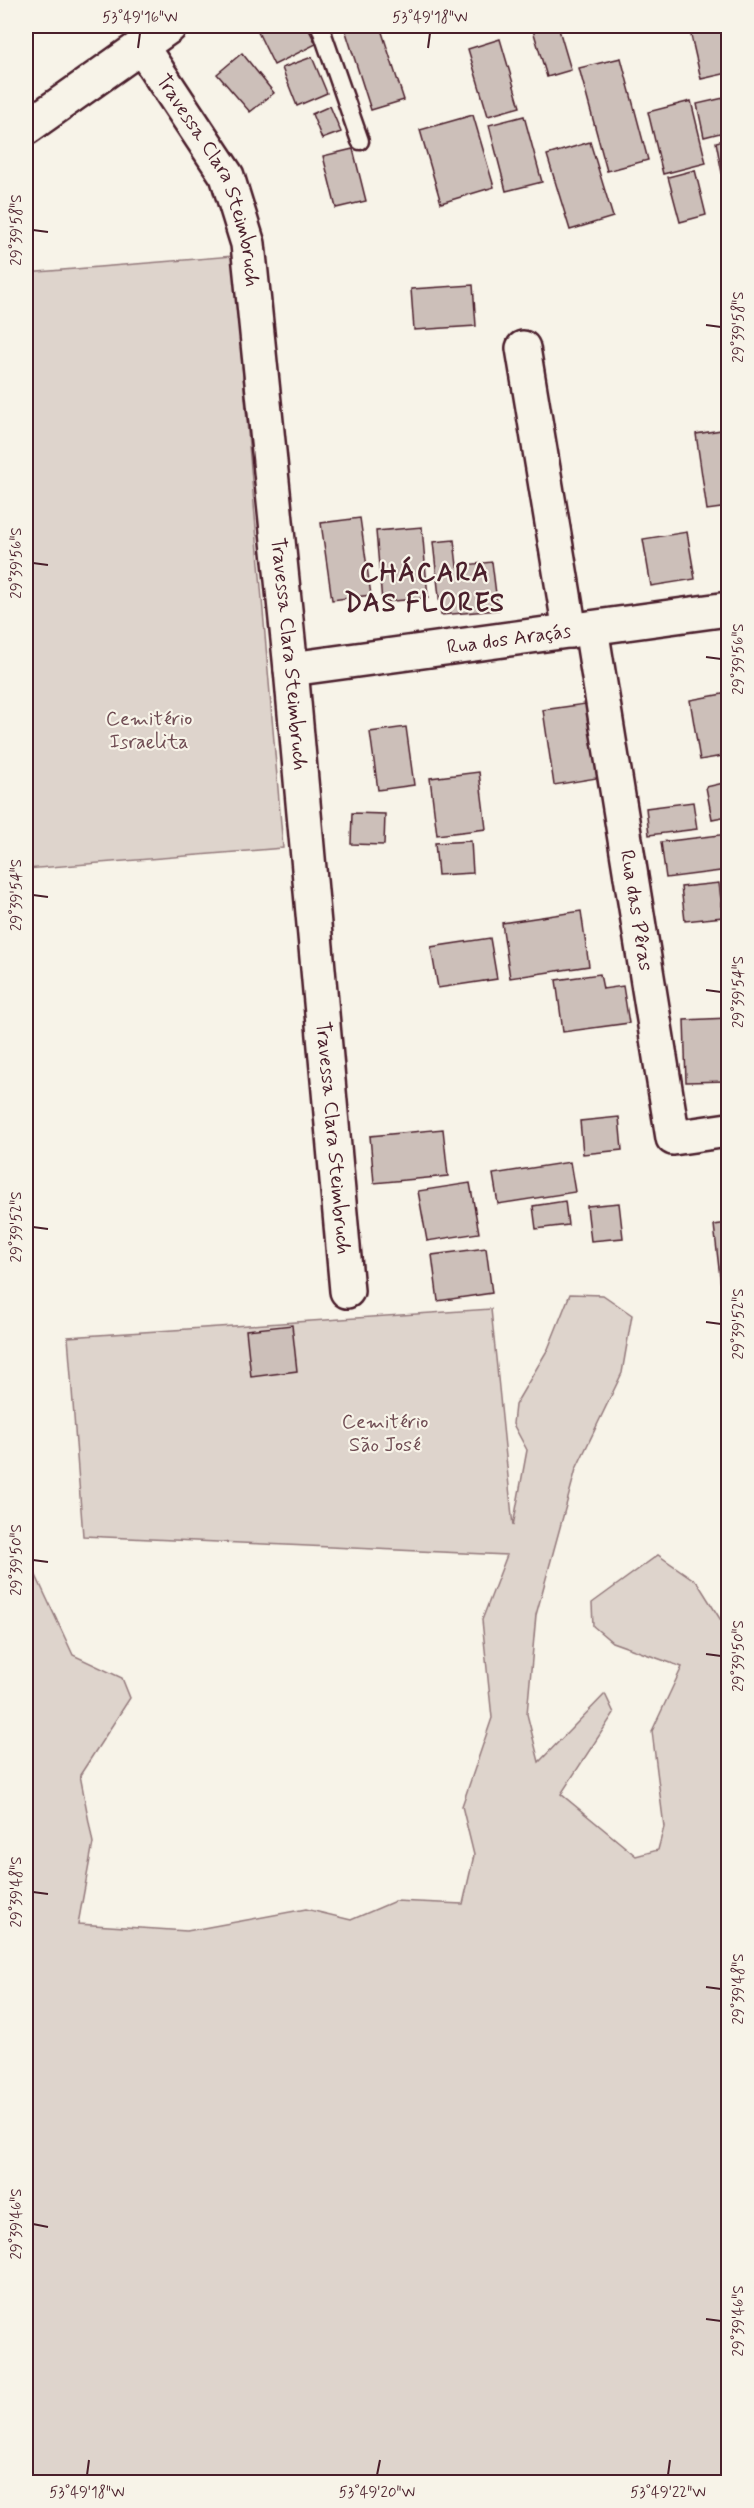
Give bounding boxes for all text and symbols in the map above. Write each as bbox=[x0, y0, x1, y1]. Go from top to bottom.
text: 53°49'16"W bbox=[102, 8, 178, 28]
text: 53°49'18"W bbox=[392, 8, 468, 28]
street label: Travessa Clara Steimbruch bbox=[150, 69, 266, 288]
text: 29°39'58"S bbox=[7, 194, 27, 266]
text: 29°39'58"S bbox=[729, 291, 749, 363]
text: 29°39'56"S bbox=[7, 527, 27, 599]
street label: Travessa Clara Steimbruch bbox=[264, 536, 314, 771]
district label: CHÁCARA DAS FLORES bbox=[344, 555, 506, 621]
street label: Rua dos Araçás bbox=[445, 617, 573, 661]
text: 29°39'56"S bbox=[729, 623, 749, 695]
park label: Cemitério Israelita bbox=[106, 706, 192, 756]
street label: Rua das Pêras bbox=[613, 848, 659, 973]
text: 29°39'54"S bbox=[7, 859, 27, 931]
text: 29°39'54"S bbox=[729, 956, 749, 1028]
street label: Travessa Clara Steimbruch bbox=[309, 1020, 357, 1255]
text: 29°39'52"S bbox=[7, 1192, 27, 1262]
text: 29°39'52"S bbox=[729, 1289, 749, 1359]
park label: Cemitério São José bbox=[342, 1409, 428, 1459]
text: 29°39'50"S bbox=[7, 1524, 27, 1596]
text: 29°39'50"S bbox=[729, 1620, 749, 1692]
text: 29°39'48"S bbox=[7, 1857, 27, 1927]
text: 29°39'48"S bbox=[729, 1954, 749, 2024]
text: 29°39'46"S bbox=[7, 2188, 27, 2260]
text: 29°39'46"S bbox=[729, 2285, 749, 2357]
text: 53°49'18"W bbox=[49, 2483, 125, 2503]
text: 53°49'20"W bbox=[339, 2483, 415, 2503]
text: 53°49'22"W bbox=[630, 2483, 706, 2503]

